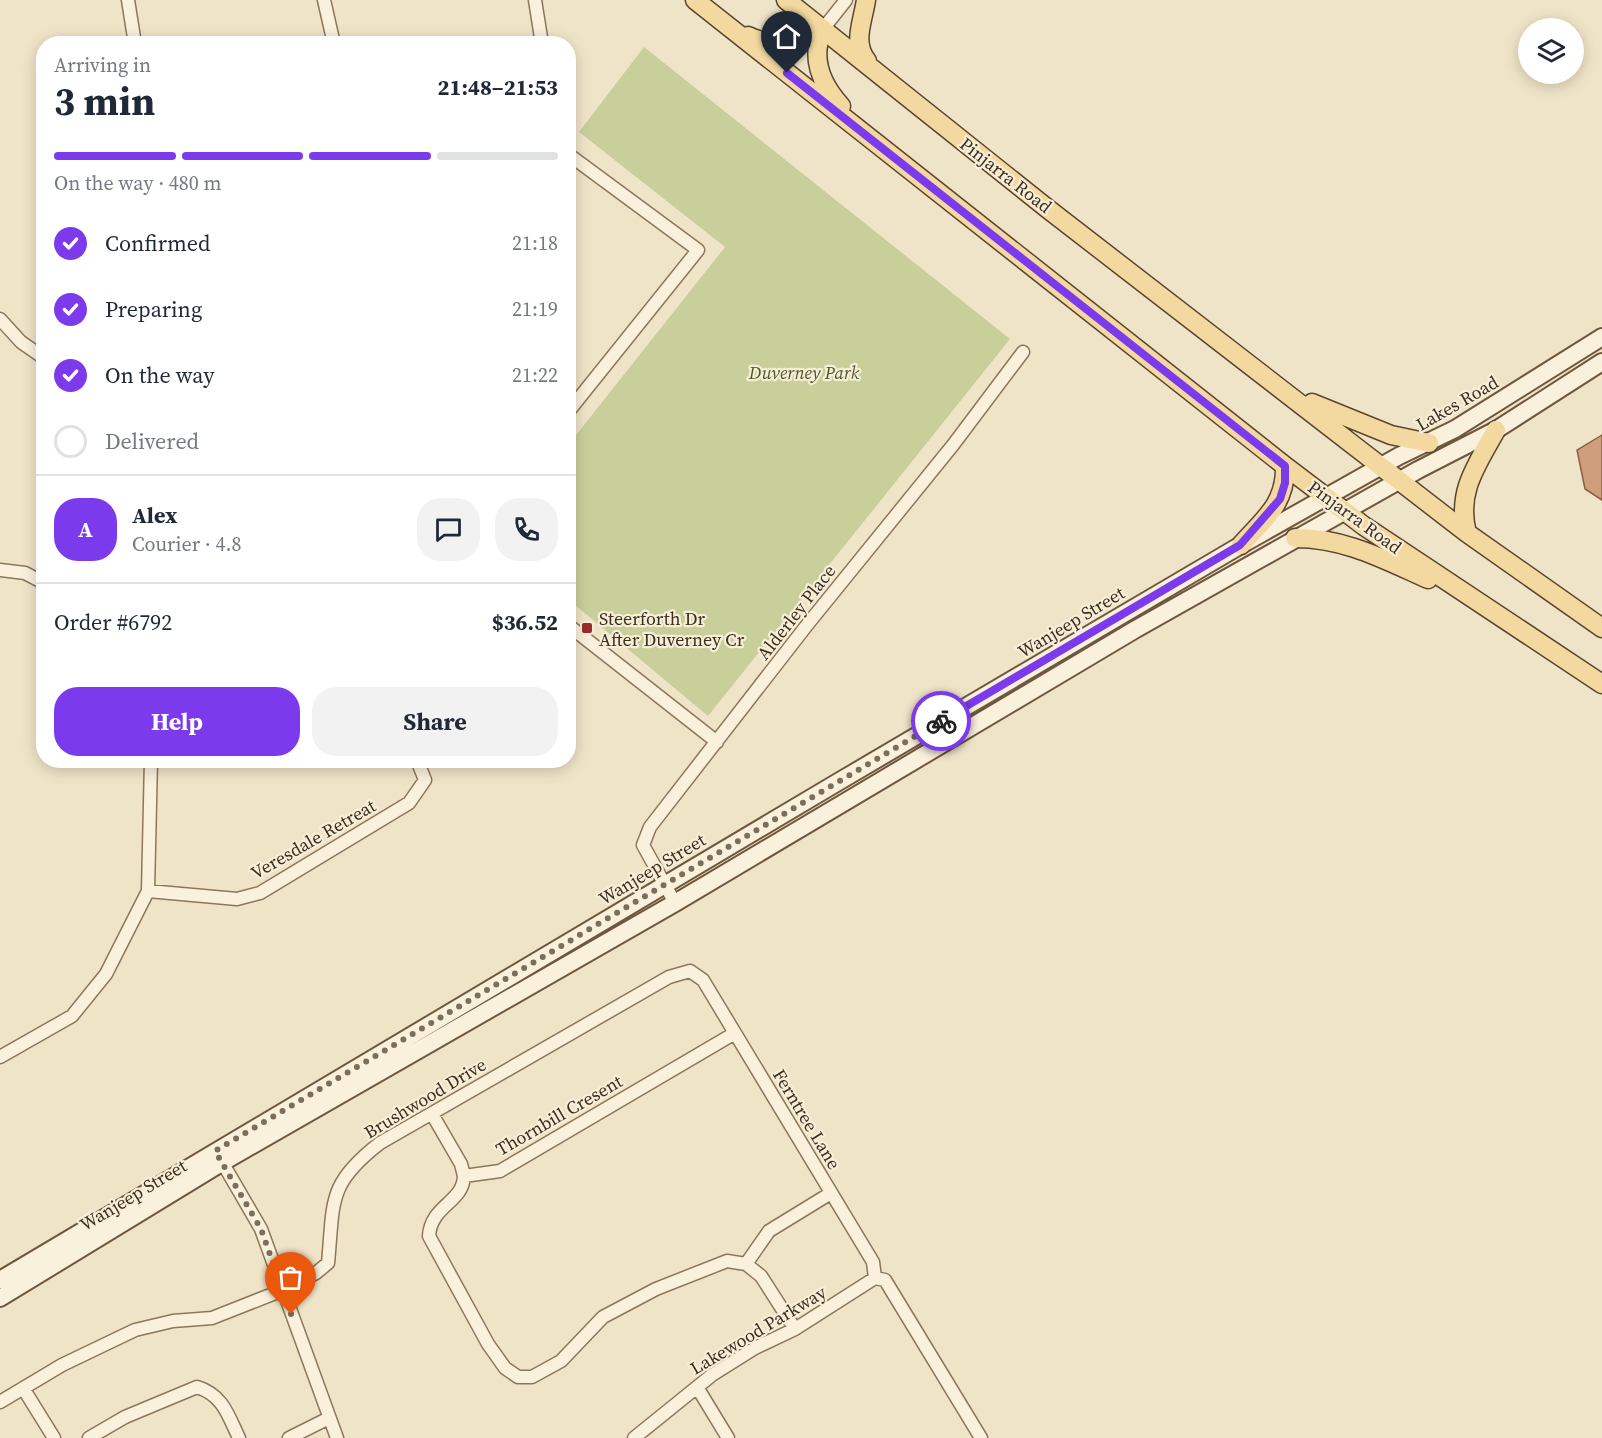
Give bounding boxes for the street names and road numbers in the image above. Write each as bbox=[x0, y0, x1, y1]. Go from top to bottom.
street label: Pinjarra Road bbox=[955, 131, 1057, 219]
street label: Lakes Road bbox=[1411, 369, 1503, 437]
street label: Pinjarra Road bbox=[1303, 474, 1407, 560]
street label: Alderley Place bbox=[751, 559, 841, 665]
street label: Wanjeep Street bbox=[1013, 580, 1129, 664]
street label: Veresdale Retreat bbox=[246, 793, 380, 885]
street label: Wanjeep Street bbox=[594, 827, 710, 911]
street label: Brushwood Drive bbox=[359, 1052, 491, 1144]
street label: Ferntree Lane bbox=[767, 1064, 847, 1174]
street label: Thornbill Cresent bbox=[491, 1069, 627, 1161]
street label: Wanjeep Street bbox=[75, 1153, 191, 1237]
street label: Lakewood Parkway bbox=[685, 1279, 831, 1381]

